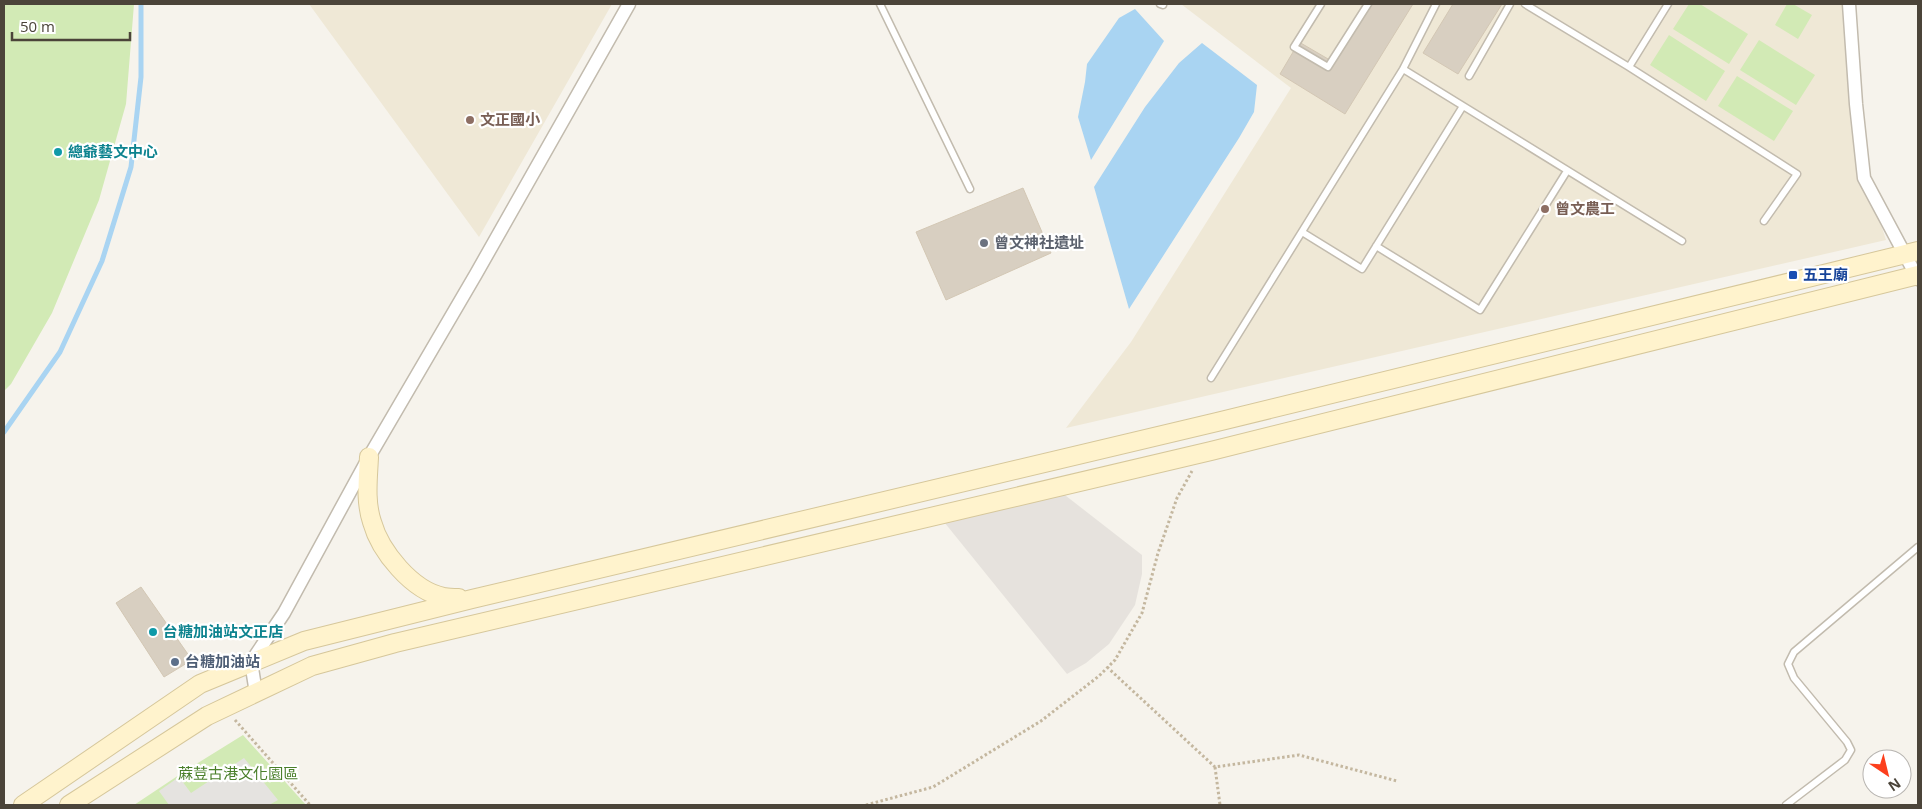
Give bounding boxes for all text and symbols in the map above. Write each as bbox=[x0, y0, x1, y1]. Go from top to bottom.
scale bar bbox=[12, 10, 130, 42]
text: 50 m bbox=[20, 16, 55, 36]
place label: 文正國小 bbox=[480, 109, 541, 129]
marker: 文正國小 bbox=[464, 114, 476, 126]
place label: 總爺藝文中心 bbox=[68, 141, 158, 161]
marker: 總爺藝文中心 bbox=[52, 146, 64, 158]
place label: 曾文農工 bbox=[1555, 198, 1615, 218]
marker: 曾文農工 bbox=[1539, 203, 1551, 215]
place label: 曾文神社遺址 bbox=[994, 232, 1084, 252]
marker: 曾文神社遺址 bbox=[978, 237, 990, 249]
place label: 五王廟 bbox=[1803, 264, 1848, 284]
marker: 五王廟 bbox=[1787, 269, 1799, 281]
place label: 台糖加油站文正店 bbox=[163, 621, 283, 641]
marker: 台糖加油站文正店 bbox=[147, 626, 159, 638]
place label: 台糖加油站 bbox=[185, 651, 260, 671]
marker: 台糖加油站 bbox=[169, 656, 181, 668]
north arrow bbox=[1862, 749, 1912, 799]
park label: 蔴荳古港文化園區 bbox=[178, 763, 298, 783]
text: N bbox=[1885, 774, 1905, 796]

